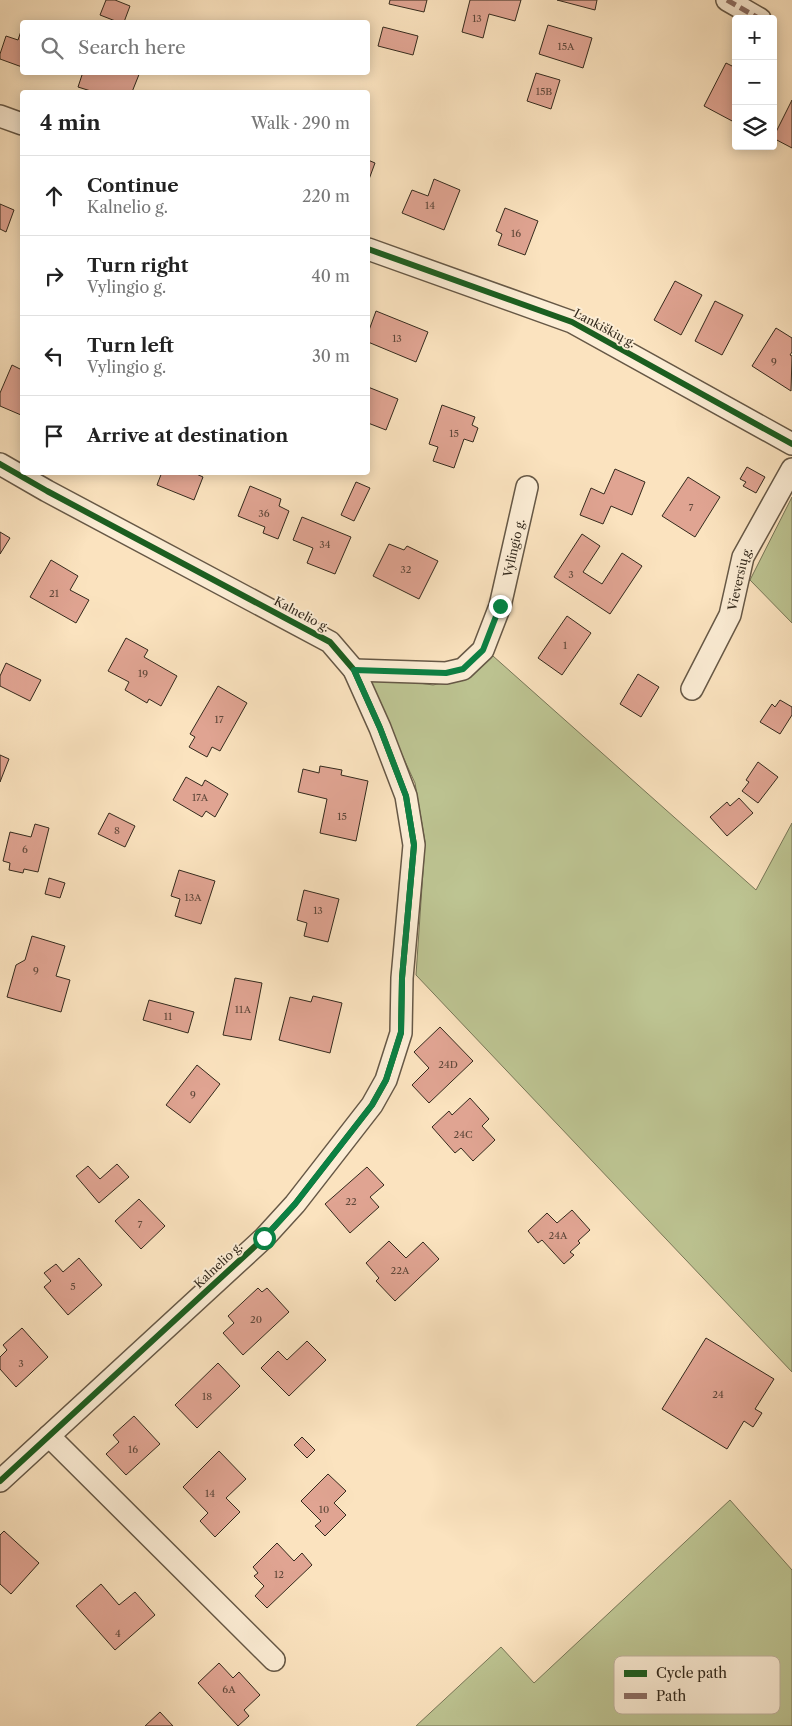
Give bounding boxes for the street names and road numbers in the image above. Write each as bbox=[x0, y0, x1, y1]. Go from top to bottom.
street label: Lankiškių g. bbox=[571, 305, 639, 351]
street label: Vylingio g. bbox=[499, 517, 527, 579]
street label: Vieversių g. bbox=[724, 544, 755, 613]
street label: Kalnelio g. bbox=[272, 593, 332, 635]
street label: Kalnelio g. bbox=[191, 1239, 245, 1291]

